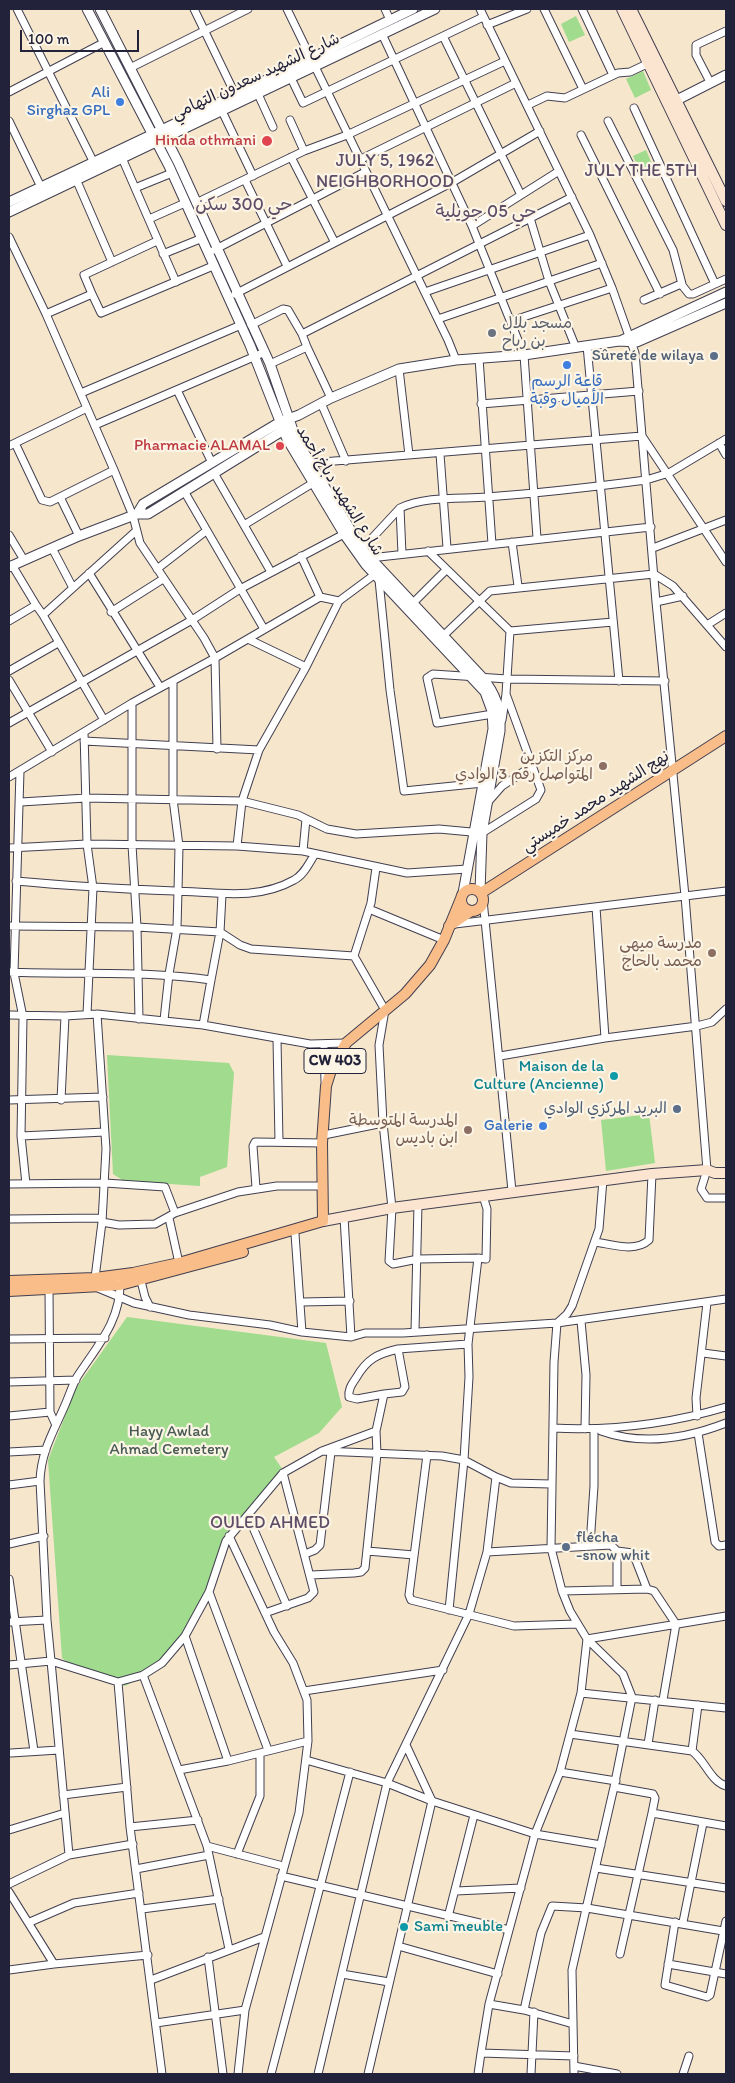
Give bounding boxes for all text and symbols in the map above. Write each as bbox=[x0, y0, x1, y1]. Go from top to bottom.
scale bar bbox=[22, 20, 141, 52]
text: 100 m bbox=[28, 30, 69, 48]
street label: شارع الشهيد سعدون التهامي bbox=[169, 30, 343, 124]
place label: Ali Sirghaz GPL bbox=[27, 83, 110, 121]
marker: Ali Sirghaz GPL bbox=[114, 96, 126, 108]
place label: Hinda othmani bbox=[155, 131, 256, 151]
marker: Hinda othmani bbox=[260, 134, 274, 148]
district label: JULY 5, 1962 NEIGHBORHOOD bbox=[309, 150, 461, 192]
district label: JULY THE 5TH bbox=[577, 160, 705, 182]
district label: حي 300 سكن bbox=[195, 194, 293, 216]
district label: حي 05 جويلية bbox=[436, 201, 536, 223]
place label: مسجد بلال بن رباح bbox=[502, 314, 572, 352]
marker: مسجد بلال بن رباح bbox=[486, 327, 498, 339]
place label: Sûreté de wilaya bbox=[592, 346, 704, 366]
marker: Sûreté de wilaya bbox=[708, 350, 720, 362]
marker: قاعة الرسم الأميال وقبة bbox=[561, 359, 573, 371]
place label: قاعة الرسم الأميال وقبة bbox=[530, 372, 604, 410]
street label: شارع الشهيد دباخ أحمد bbox=[291, 422, 387, 560]
place label: Pharmacie ALAMAL bbox=[134, 436, 270, 456]
marker: Pharmacie ALAMAL bbox=[274, 440, 286, 452]
place label: مركز التكزين المتواصل رقم 3 الوادي bbox=[455, 747, 593, 785]
street label: نهج الشهيد محمد خميستي bbox=[519, 747, 673, 857]
marker: مركز التكزين المتواصل رقم 3 الوادي bbox=[597, 760, 609, 772]
place label: مدرسة ميهي محمد بالحاج bbox=[619, 934, 702, 972]
marker: مدرسة ميهي محمد بالحاج bbox=[706, 947, 718, 959]
road number: CW 403 bbox=[304, 1048, 366, 1074]
place label: Maison de la Culture (Ancienne) bbox=[474, 1057, 604, 1095]
marker: Maison de la Culture (Ancienne) bbox=[608, 1070, 620, 1082]
place label: البريد المركزي الوادي bbox=[544, 1099, 667, 1119]
marker: البريد المركزي الوادي bbox=[671, 1103, 683, 1115]
place label: المدرسة المتوسطة ابن باديس bbox=[349, 1111, 458, 1149]
place label: Galerie bbox=[484, 1116, 533, 1136]
marker: Galerie bbox=[537, 1120, 549, 1132]
marker: المدرسة المتوسطة ابن باديس bbox=[462, 1124, 474, 1136]
park label: Hayy Awlad Ahmad Cemetery bbox=[110, 1422, 228, 1460]
district label: OULED AHMED bbox=[203, 1512, 337, 1534]
place label: flécha -snow whit bbox=[576, 1528, 650, 1566]
marker: flécha -snow whit bbox=[560, 1541, 572, 1553]
place label: Sami meuble bbox=[414, 1917, 503, 1937]
marker: Sami meuble bbox=[398, 1921, 410, 1933]

